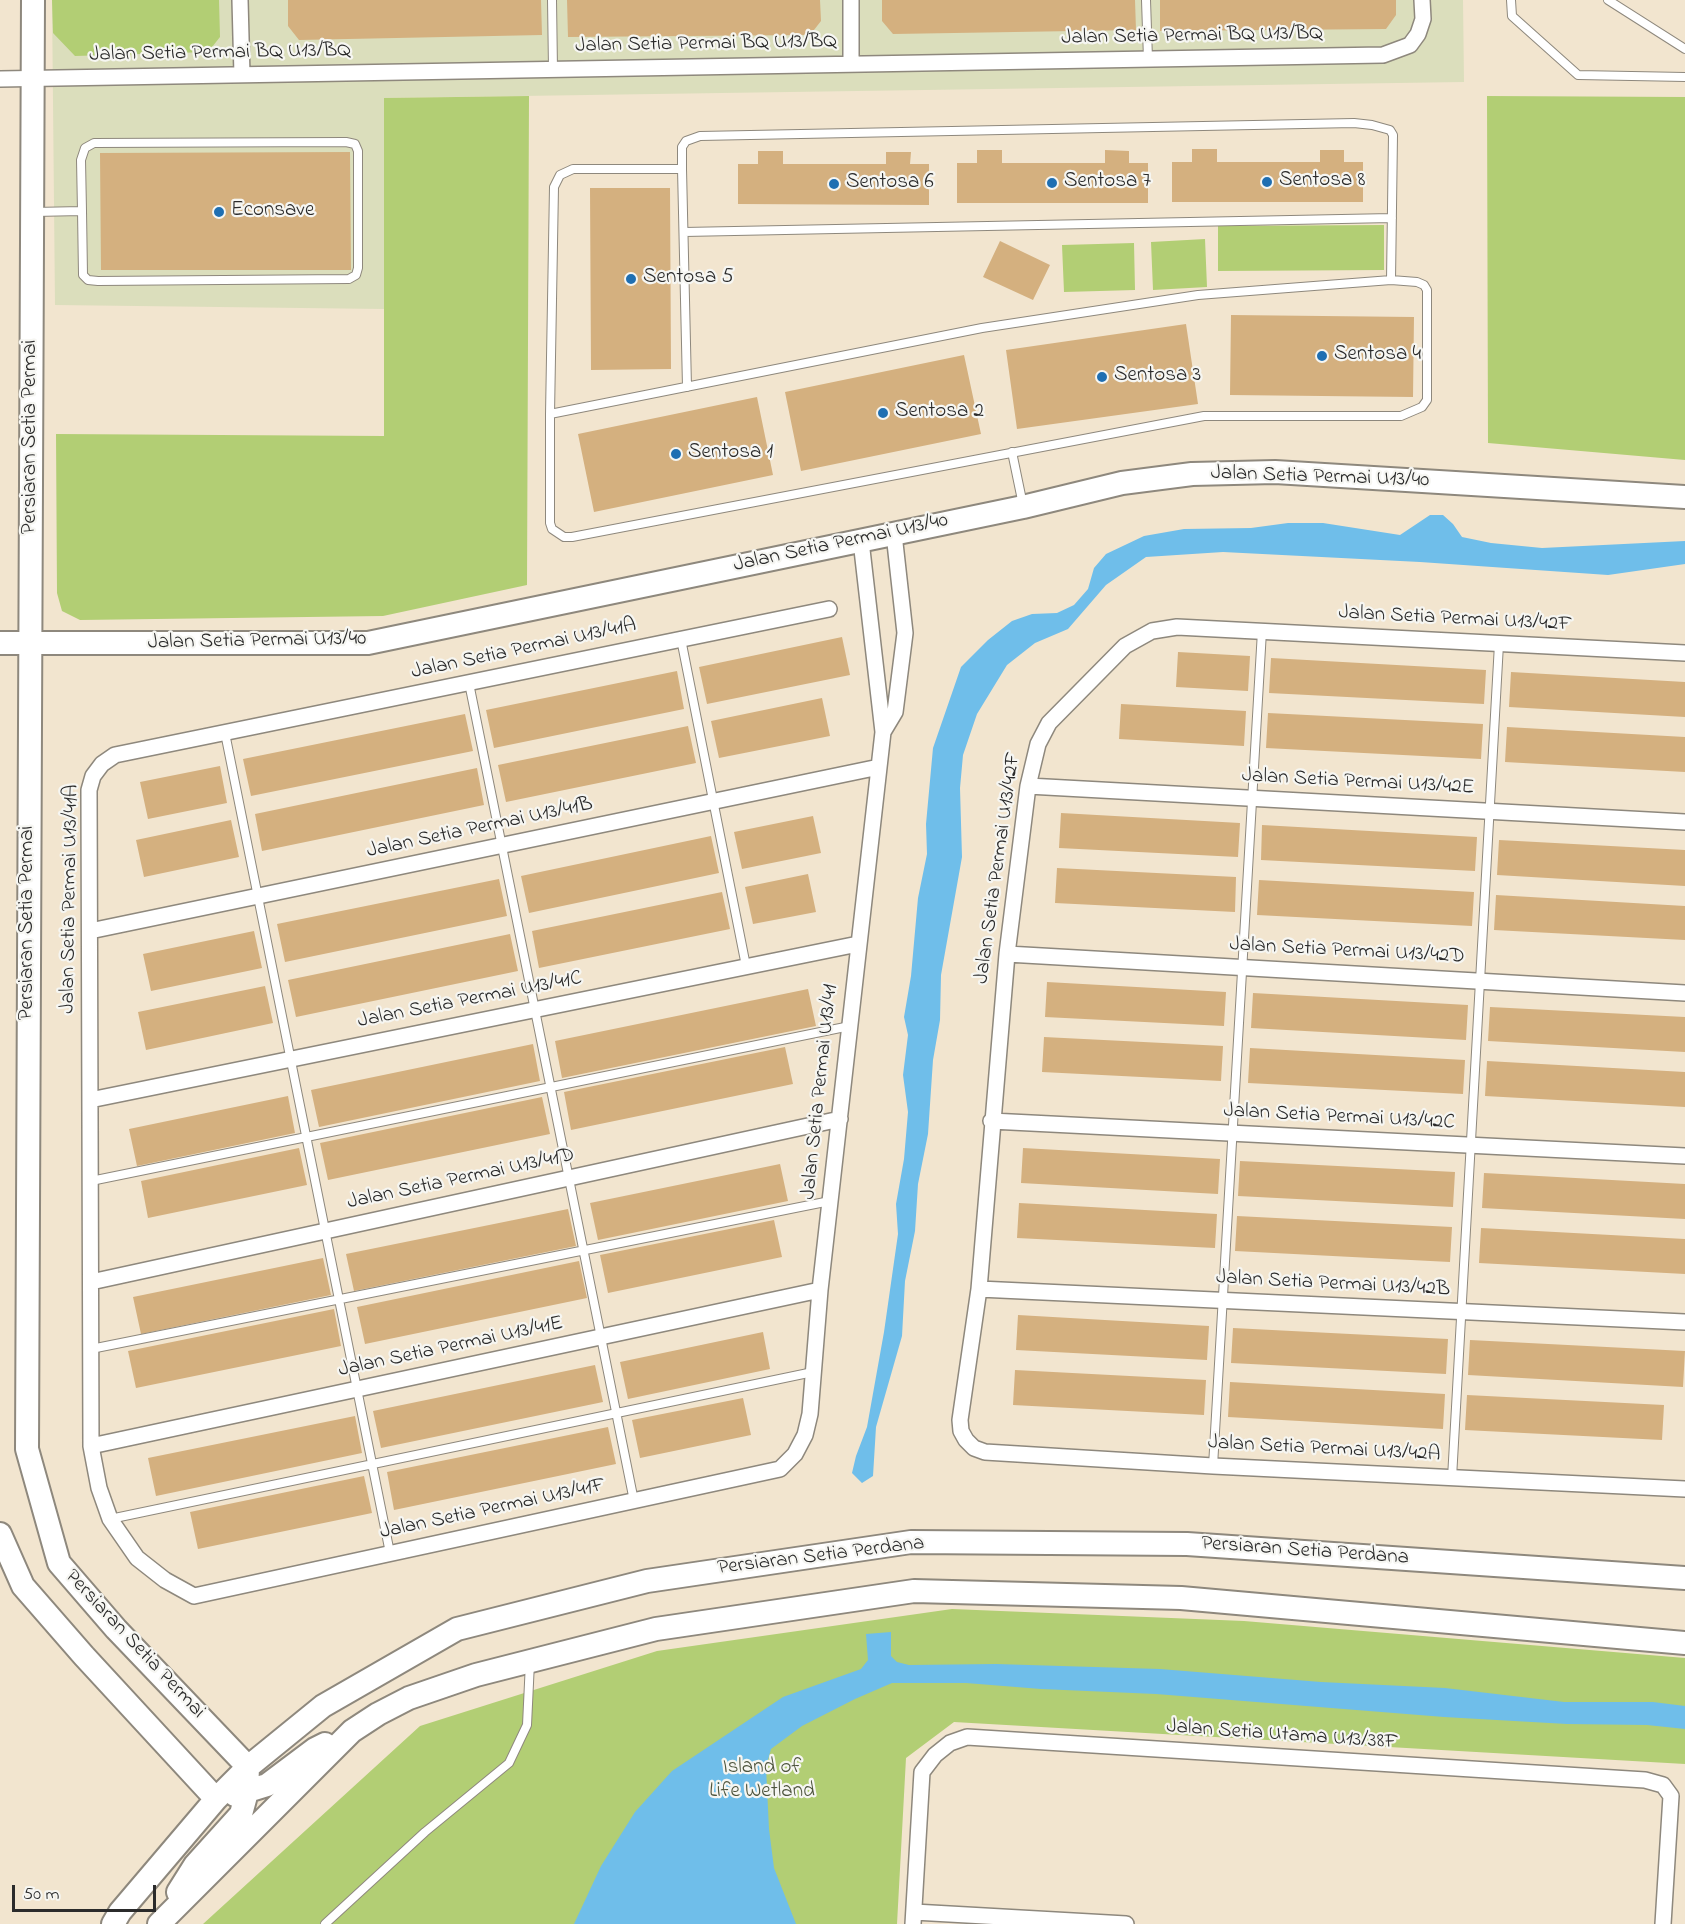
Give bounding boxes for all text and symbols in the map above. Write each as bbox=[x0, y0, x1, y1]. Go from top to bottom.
street label: Jalan Setia Permai BQ U13/BQ bbox=[1061, 22, 1323, 52]
street label: Jalan Setia Permai BQ U13/BQ bbox=[575, 30, 837, 60]
street label: Jalan Setia Permai BQ U13/BQ bbox=[89, 39, 351, 69]
place label: Sentosa 8 bbox=[1279, 169, 1365, 195]
place label: Sentosa 7 bbox=[1064, 170, 1151, 196]
place label: Sentosa 6 bbox=[846, 171, 934, 197]
marker: Sentosa 8 bbox=[1260, 175, 1274, 189]
marker: Sentosa 7 bbox=[1045, 176, 1059, 190]
marker: Sentosa 6 bbox=[827, 177, 841, 191]
place label: Econsave bbox=[231, 199, 314, 225]
marker: Econsave bbox=[212, 205, 226, 219]
place label: Sentosa 5 bbox=[643, 266, 734, 292]
marker: Sentosa 5 bbox=[624, 272, 638, 286]
street label: Persiaran Setia Permai bbox=[19, 340, 45, 534]
place label: Sentosa 4 bbox=[1334, 343, 1421, 369]
marker: Sentosa 4 bbox=[1315, 349, 1329, 363]
place label: Sentosa 3 bbox=[1114, 364, 1201, 390]
marker: Sentosa 3 bbox=[1095, 370, 1109, 384]
place label: Sentosa 2 bbox=[895, 400, 984, 426]
marker: Sentosa 2 bbox=[876, 406, 890, 420]
place label: Sentosa 1 bbox=[688, 441, 773, 467]
marker: Sentosa 1 bbox=[669, 447, 683, 461]
street label: Jalan Setia Permai U13/40 bbox=[1210, 462, 1430, 494]
street label: Jalan Setia Permai U13/40 bbox=[731, 509, 951, 579]
street label: Jalan Setia Permai U13/42F bbox=[1338, 601, 1572, 639]
street label: Jalan Setia Permai U13/41A bbox=[409, 614, 639, 686]
street label: Jalan Setia Permai U13/40 bbox=[147, 627, 367, 657]
street label: Jalan Setia Permai U13/42F bbox=[970, 751, 1028, 985]
street label: Jalan Setia Permai U13/42E bbox=[1241, 764, 1475, 802]
street label: Jalan Setia Permai U13/41A bbox=[56, 784, 86, 1014]
street label: Jalan Setia Permai U13/41B bbox=[365, 793, 595, 865]
street label: Persiaran Setia Permai bbox=[16, 826, 42, 1020]
street label: Jalan Setia Permai U13/42D bbox=[1229, 933, 1465, 971]
street label: Jalan Setia Permai U13/41C bbox=[356, 967, 584, 1035]
street label: Jalan Setia Permai U13/41 bbox=[797, 983, 845, 1201]
street label: Jalan Setia Permai U13/42C bbox=[1223, 1099, 1455, 1137]
street label: Jalan Setia Permai U13/41D bbox=[345, 1144, 577, 1216]
street label: Jalan Setia Permai U13/42B bbox=[1215, 1266, 1451, 1304]
street label: Jalan Setia Permai U13/41E bbox=[336, 1312, 566, 1384]
street label: Jalan Setia Permai U13/42A bbox=[1207, 1431, 1441, 1469]
street label: Jalan Setia Permai U13/41F bbox=[378, 1474, 608, 1546]
street label: Persiaran Setia Perdana bbox=[716, 1532, 926, 1582]
street label: Persiaran Setia Perdana bbox=[1200, 1532, 1410, 1572]
street label: Persiaran Setia Permai bbox=[58, 1565, 210, 1725]
street label: Jalan Setia Utama U13/38F bbox=[1165, 1715, 1399, 1757]
park label: Island of Life Wetland bbox=[709, 1756, 815, 1806]
scale bar bbox=[15, 1873, 159, 1911]
text: 50 m bbox=[23, 1882, 60, 1908]

